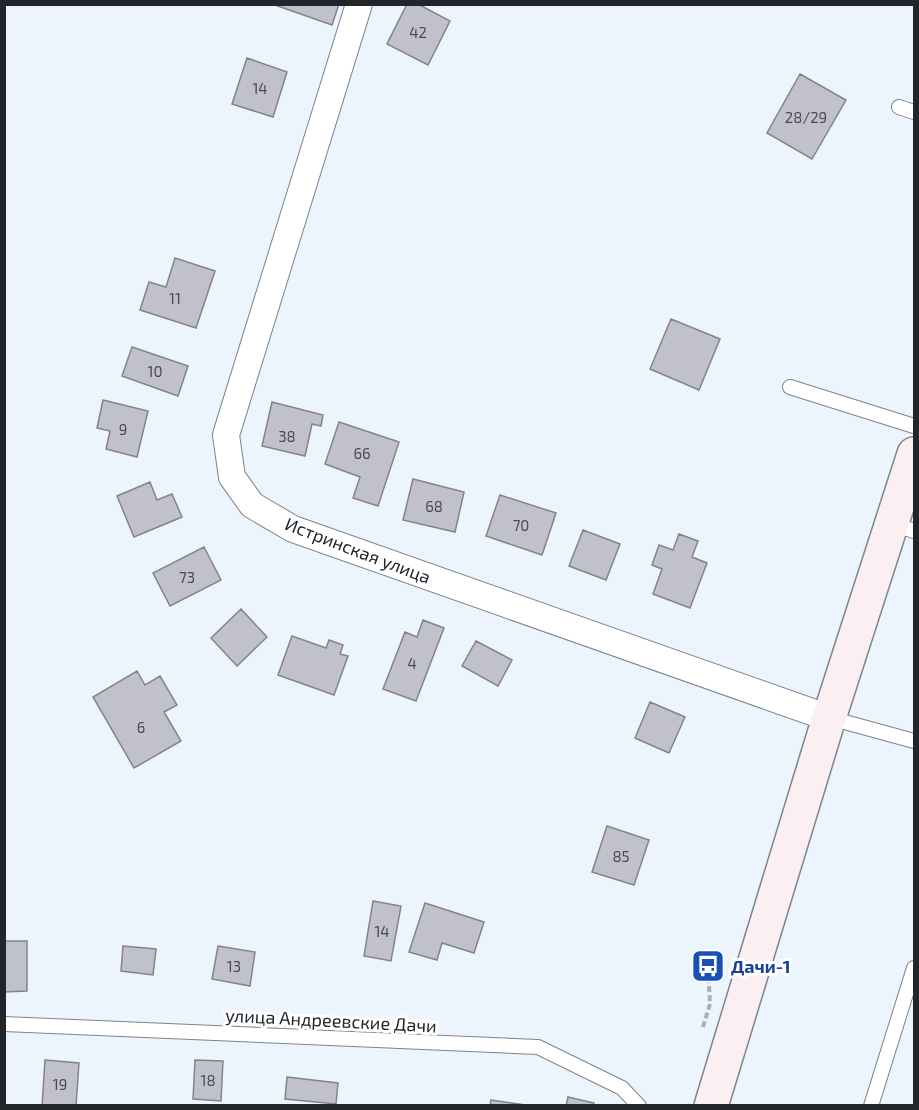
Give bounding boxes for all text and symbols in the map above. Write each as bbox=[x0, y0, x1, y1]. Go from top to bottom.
house number: 42 bbox=[409, 23, 427, 41]
house number: 14 bbox=[252, 79, 268, 97]
house number: 28/29 bbox=[785, 108, 827, 126]
house number: 11 bbox=[169, 289, 181, 307]
house number: 10 bbox=[147, 362, 163, 380]
house number: 9 bbox=[119, 420, 127, 438]
house number: 38 bbox=[278, 427, 296, 445]
house number: 66 bbox=[353, 444, 371, 462]
house number: 68 bbox=[425, 497, 443, 515]
street label: Истринская улица bbox=[282, 512, 434, 588]
house number: 70 bbox=[513, 516, 529, 534]
house number: 73 bbox=[179, 568, 195, 586]
house number: 4 bbox=[407, 654, 417, 672]
house number: 6 bbox=[137, 718, 145, 736]
house number: 85 bbox=[612, 847, 630, 865]
house number: 14 bbox=[374, 922, 390, 940]
bus stop icon: Дачи-1 bbox=[690, 948, 726, 984]
place label: Дачи-1 bbox=[731, 955, 790, 977]
house number: 13 bbox=[227, 957, 241, 975]
street label: улица Андреевские Дачи bbox=[225, 1003, 437, 1037]
house number: 18 bbox=[200, 1071, 216, 1089]
house number: 19 bbox=[53, 1075, 67, 1093]

